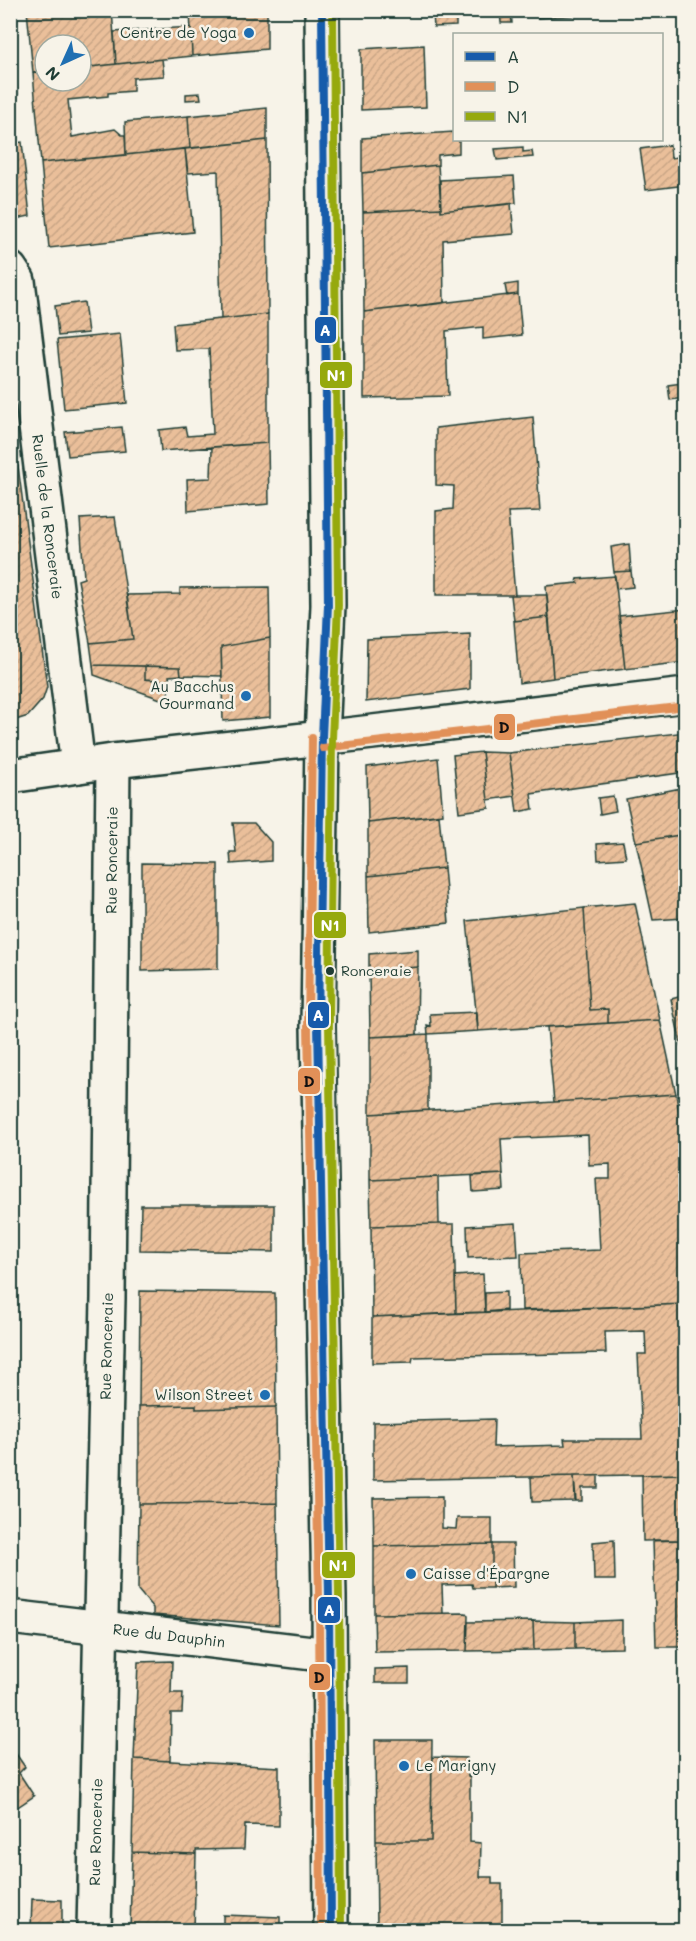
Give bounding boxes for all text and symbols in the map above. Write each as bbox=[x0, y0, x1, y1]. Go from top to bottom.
place label: Centre de Yoga bbox=[120, 22, 237, 42]
marker: Centre de Yoga bbox=[242, 26, 256, 40]
north arrow bbox=[33, 33, 93, 93]
legend bbox=[453, 33, 663, 141]
text: A bbox=[507, 44, 519, 68]
text: N bbox=[40, 62, 64, 86]
text: D bbox=[507, 74, 519, 98]
text: N1 bbox=[507, 104, 528, 128]
line badge: A bbox=[314, 316, 337, 344]
text: A bbox=[319, 319, 331, 340]
line badge: N1 bbox=[319, 361, 353, 389]
text: N1 bbox=[326, 364, 346, 385]
street label: Ruelle de la Ronceraie bbox=[28, 433, 68, 600]
place label: Au Bacchus Gourmand bbox=[150, 676, 234, 713]
marker: Au Bacchus Gourmand bbox=[239, 689, 253, 703]
line badge: D bbox=[493, 713, 516, 741]
text: D bbox=[498, 716, 510, 737]
street label: Rue Ronceraie bbox=[101, 806, 122, 914]
line badge: N1 bbox=[313, 911, 347, 939]
text: N1 bbox=[320, 914, 340, 935]
place label: Ronceraie bbox=[341, 961, 412, 980]
marker: Ronceraie bbox=[324, 965, 336, 977]
line badge: A bbox=[307, 1001, 330, 1029]
text: A bbox=[312, 1004, 324, 1025]
line badge: D bbox=[297, 1067, 321, 1095]
text: D bbox=[303, 1070, 315, 1091]
street label: Rue Ronceraie bbox=[95, 1292, 117, 1400]
place label: Wilson Street bbox=[154, 1384, 253, 1404]
marker: Wilson Street bbox=[258, 1388, 272, 1402]
line badge: N1 bbox=[321, 1551, 356, 1579]
text: N1 bbox=[328, 1554, 348, 1575]
place label: Caisse d'Épargne bbox=[423, 1563, 550, 1583]
marker: Caisse d'Épargne bbox=[404, 1567, 418, 1581]
line badge: A bbox=[317, 1596, 341, 1624]
text: A bbox=[323, 1599, 335, 1620]
street label: Rue du Dauphin bbox=[112, 1618, 226, 1652]
line badge: D bbox=[308, 1663, 331, 1691]
text: D bbox=[313, 1666, 325, 1687]
place label: Le Marigny bbox=[416, 1755, 496, 1775]
marker: Le Marigny bbox=[397, 1759, 411, 1773]
street label: Rue Ronceraie bbox=[84, 1778, 106, 1886]

